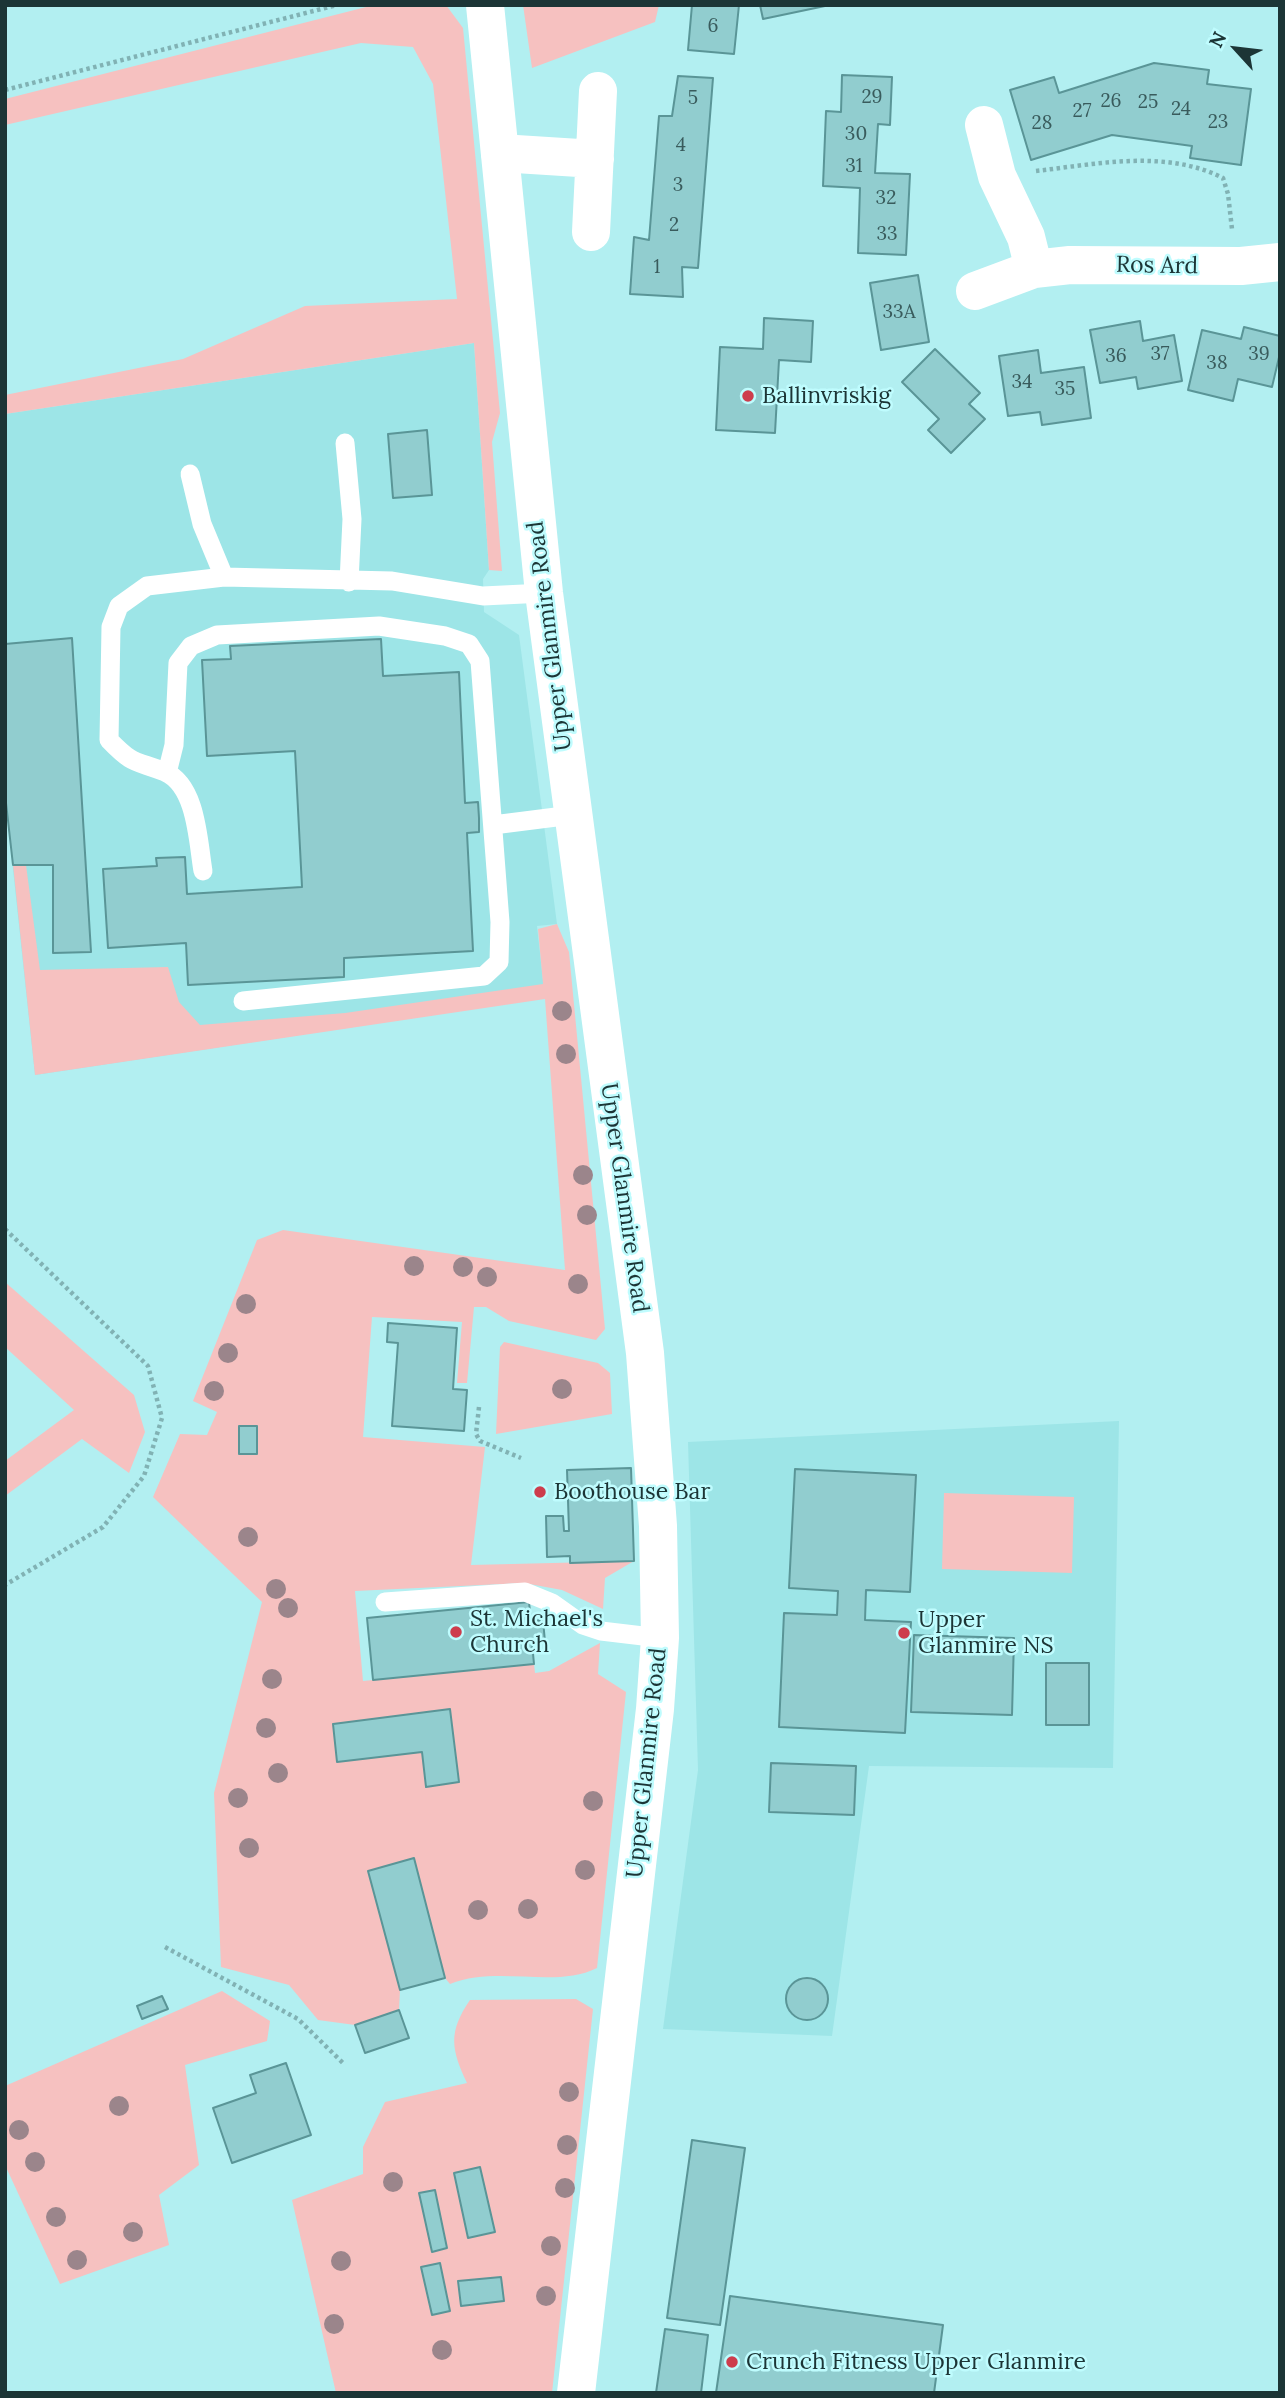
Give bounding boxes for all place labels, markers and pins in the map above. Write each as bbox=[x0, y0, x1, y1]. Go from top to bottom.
place label: Ballinvriskig bbox=[762, 382, 891, 410]
marker: Ballinvriskig bbox=[740, 388, 756, 404]
place label: Boothouse Bar bbox=[554, 1478, 710, 1506]
marker: Boothouse Bar bbox=[532, 1484, 548, 1500]
place label: St. Michael's Church bbox=[470, 1605, 603, 1659]
place label: Upper Glanmire NS bbox=[918, 1606, 1053, 1660]
marker: St. Michael's Church bbox=[448, 1624, 464, 1640]
marker: Upper Glanmire NS bbox=[896, 1625, 912, 1641]
place label: Crunch Fitness Upper Glanmire bbox=[746, 2348, 1086, 2376]
marker: Crunch Fitness Upper Glanmire bbox=[724, 2354, 740, 2370]

